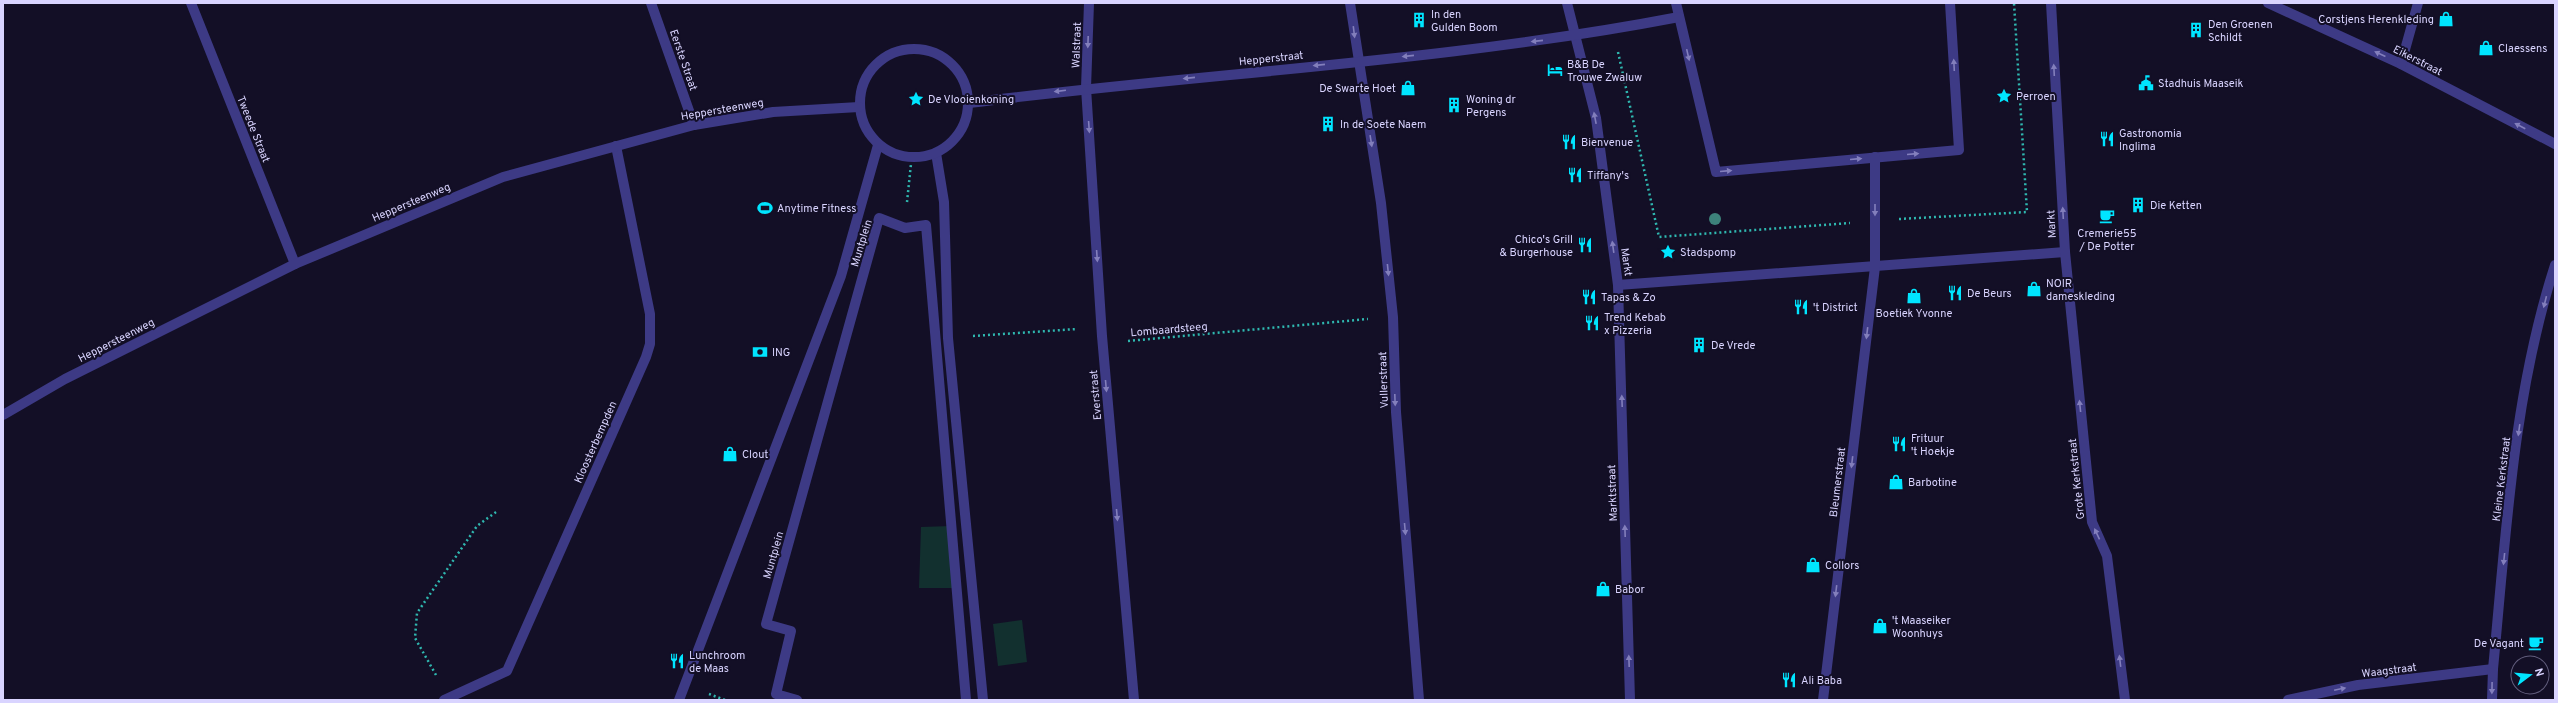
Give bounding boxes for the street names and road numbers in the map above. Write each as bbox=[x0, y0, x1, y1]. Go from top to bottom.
street label: Walstraat bbox=[1069, 22, 1085, 68]
street label: Eerste Straat bbox=[666, 28, 700, 93]
street label: Eikerstraat bbox=[2391, 42, 2445, 79]
street label: Hepperstraat bbox=[1238, 49, 1304, 69]
street label: Tweede Straat bbox=[233, 94, 273, 165]
street label: Heppersteenweg bbox=[680, 96, 765, 124]
street label: Heppersteenweg bbox=[370, 180, 453, 226]
street label: Markt bbox=[2044, 209, 2060, 239]
street label: Muntplein bbox=[848, 218, 876, 269]
street label: Markt bbox=[1617, 247, 1635, 277]
street label: Heppersteenweg bbox=[76, 316, 157, 366]
street label: Lombaardsteeg bbox=[1130, 320, 1208, 340]
street label: Vullerstraat bbox=[1376, 351, 1392, 409]
street label: Everstraat bbox=[1087, 369, 1105, 421]
street label: Kloosterbempden bbox=[572, 399, 620, 486]
street label: Kleine Kerkstraat bbox=[2490, 436, 2514, 522]
street label: Grote Kerkstraat bbox=[2066, 438, 2088, 520]
street label: Bleumerstraat bbox=[1827, 446, 1849, 518]
street label: Marktstraat bbox=[1605, 464, 1621, 522]
street label: Muntplein bbox=[760, 530, 787, 581]
street label: Waagstraat bbox=[2361, 661, 2417, 681]

